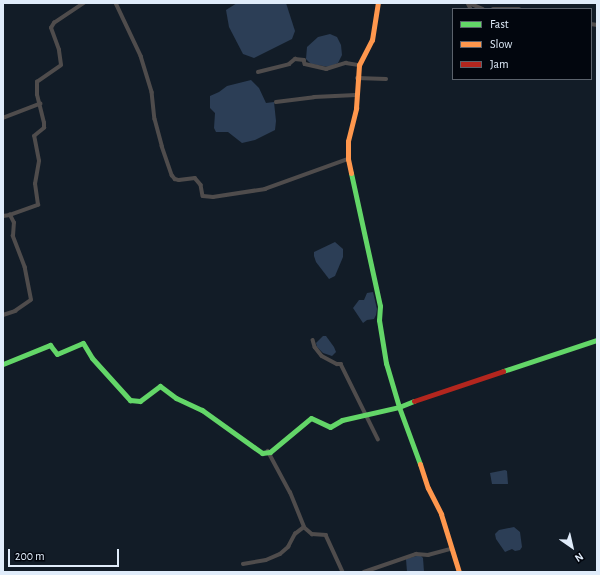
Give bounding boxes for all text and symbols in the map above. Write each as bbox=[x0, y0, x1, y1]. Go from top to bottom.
legend bbox=[452, 8, 592, 80]
text: Fast bbox=[490, 18, 509, 30]
text: Slow bbox=[490, 38, 512, 50]
text: Jam bbox=[490, 58, 509, 70]
north arrow bbox=[552, 527, 592, 567]
scale bar bbox=[10, 541, 121, 567]
text: 200 m bbox=[15, 550, 45, 562]
text: N bbox=[573, 551, 585, 564]

